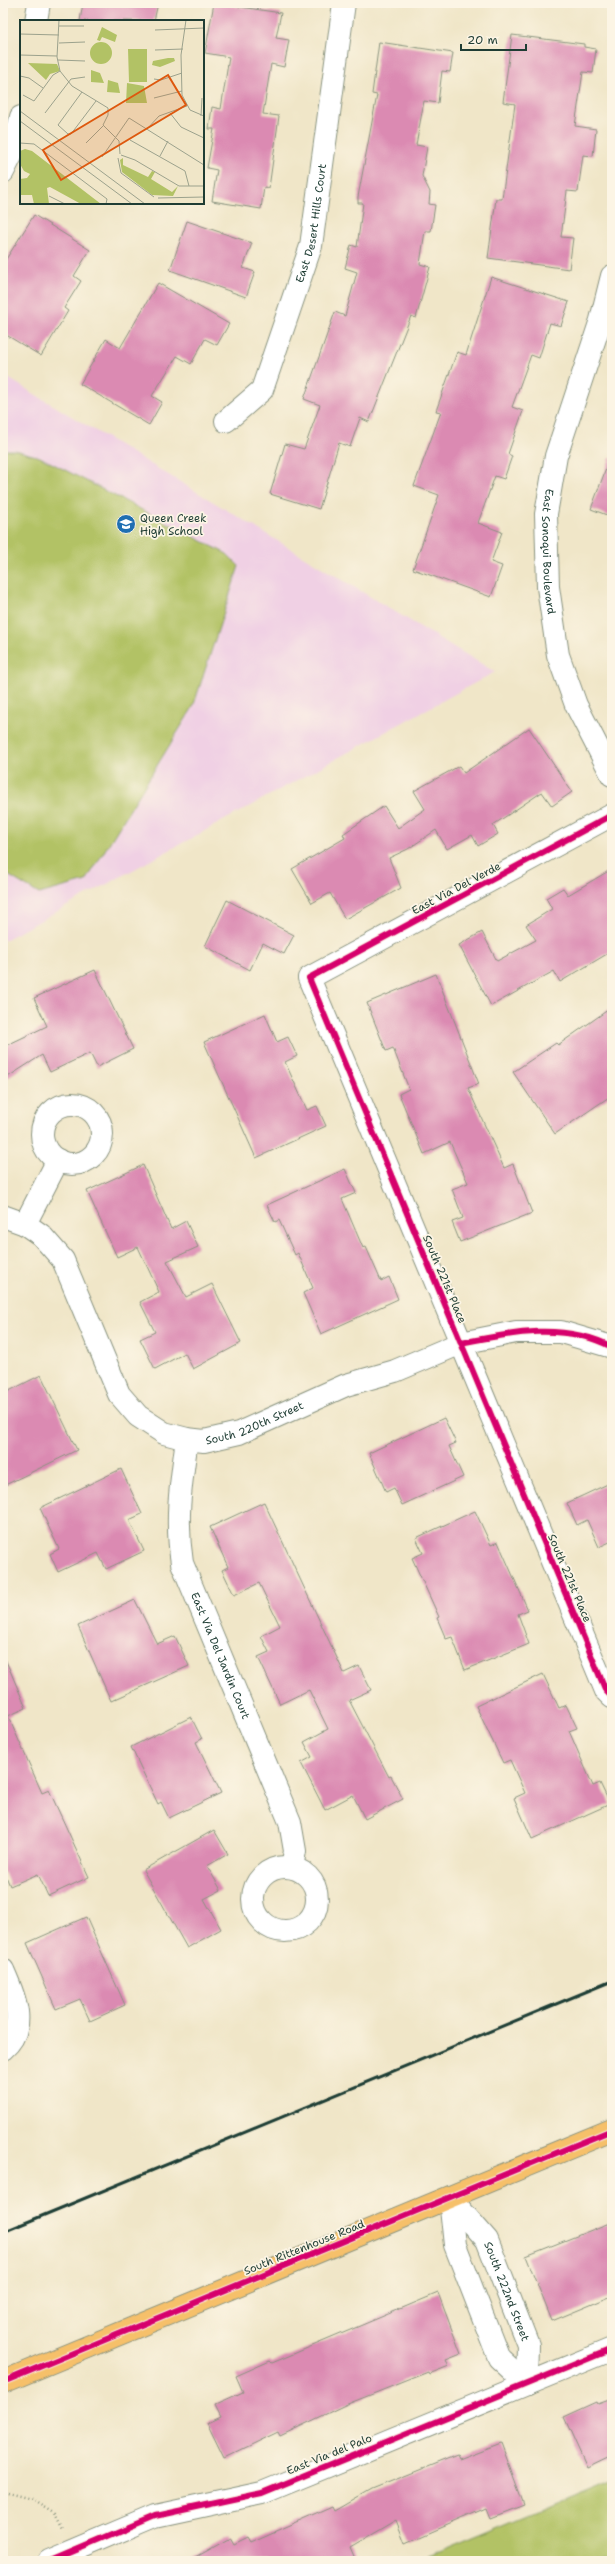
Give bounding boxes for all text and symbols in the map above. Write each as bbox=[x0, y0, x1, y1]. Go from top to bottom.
inset map bbox=[20, 20, 204, 204]
scale bar bbox=[461, 26, 526, 52]
text: 20 m bbox=[467, 32, 498, 48]
street label: East Desert Hills Court bbox=[292, 163, 330, 285]
street label: East Sonoqui Boulevard bbox=[538, 488, 559, 615]
place label: Queen Creek High School bbox=[140, 511, 206, 539]
school or university icon: Queen Creek High School bbox=[115, 513, 137, 535]
street label: East Via Del Verde bbox=[409, 859, 503, 918]
street label: South 221st Place bbox=[419, 1233, 470, 1326]
street label: South 220th Street bbox=[204, 1398, 306, 1448]
street label: South 221st Place bbox=[544, 1532, 595, 1625]
street label: East Via Del Jardin Court bbox=[187, 1590, 253, 1722]
street label: South Rittenhouse Road bbox=[242, 2216, 367, 2279]
street label: South 222nd Street bbox=[480, 2239, 533, 2344]
street label: East Via del Palo bbox=[284, 2430, 374, 2478]

